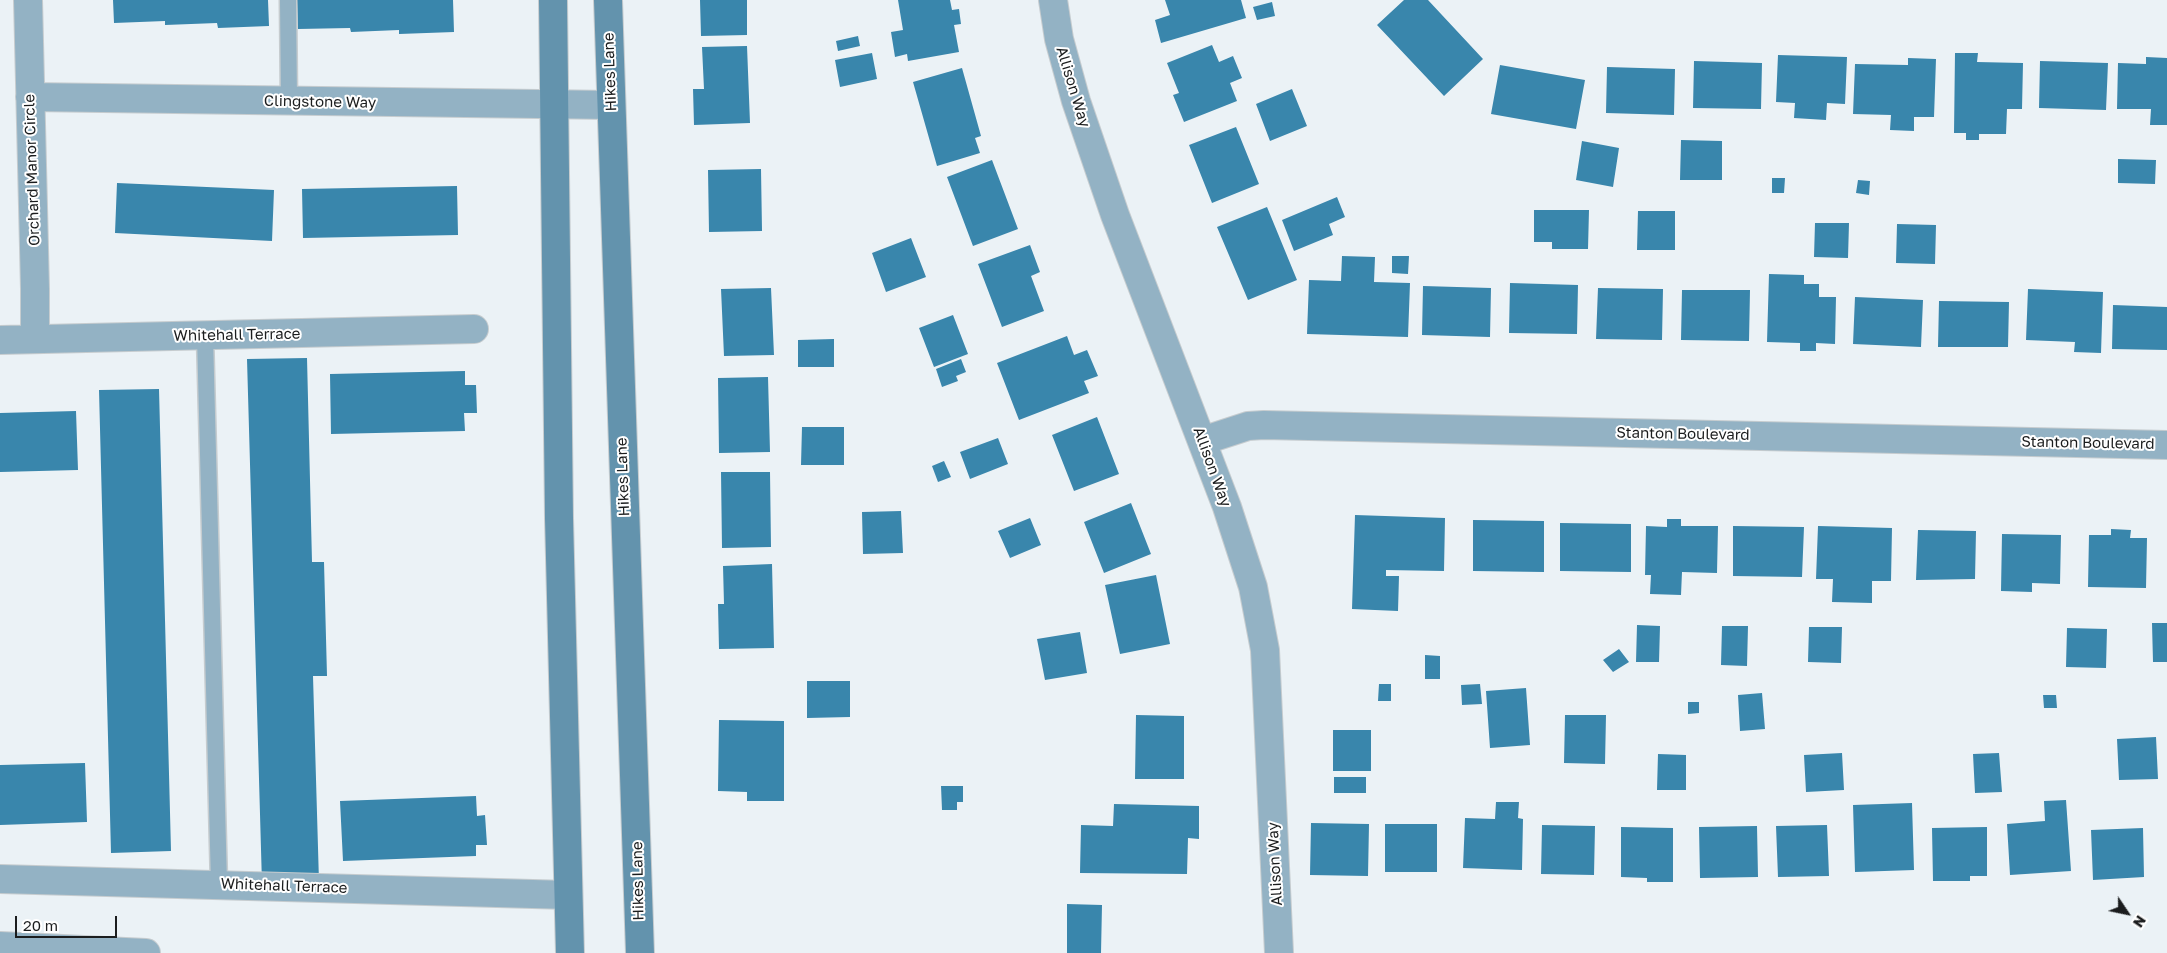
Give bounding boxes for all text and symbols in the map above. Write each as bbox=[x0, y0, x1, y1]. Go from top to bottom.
street label: Hikes Lane bbox=[600, 32, 620, 112]
street label: Allison Way bbox=[1052, 44, 1094, 130]
street label: Clingstone Way bbox=[264, 92, 376, 112]
street label: Orchard Manor Circle bbox=[20, 94, 44, 246]
street label: Whitehall Terrace bbox=[173, 325, 301, 345]
street label: Stanton Boulevard bbox=[1616, 424, 1750, 444]
street label: Allison Way bbox=[1189, 425, 1235, 509]
street label: Stanton Boulevard bbox=[2021, 433, 2155, 453]
street label: Hikes Lane bbox=[613, 437, 633, 517]
street label: Allison Way bbox=[1264, 822, 1286, 906]
street label: Hikes Lane bbox=[628, 841, 648, 921]
street label: Whitehall Terrace bbox=[220, 875, 348, 897]
north arrow bbox=[2102, 888, 2152, 938]
scale bar bbox=[18, 906, 120, 938]
text: N bbox=[2130, 912, 2150, 931]
text: 20 m bbox=[23, 916, 58, 934]

